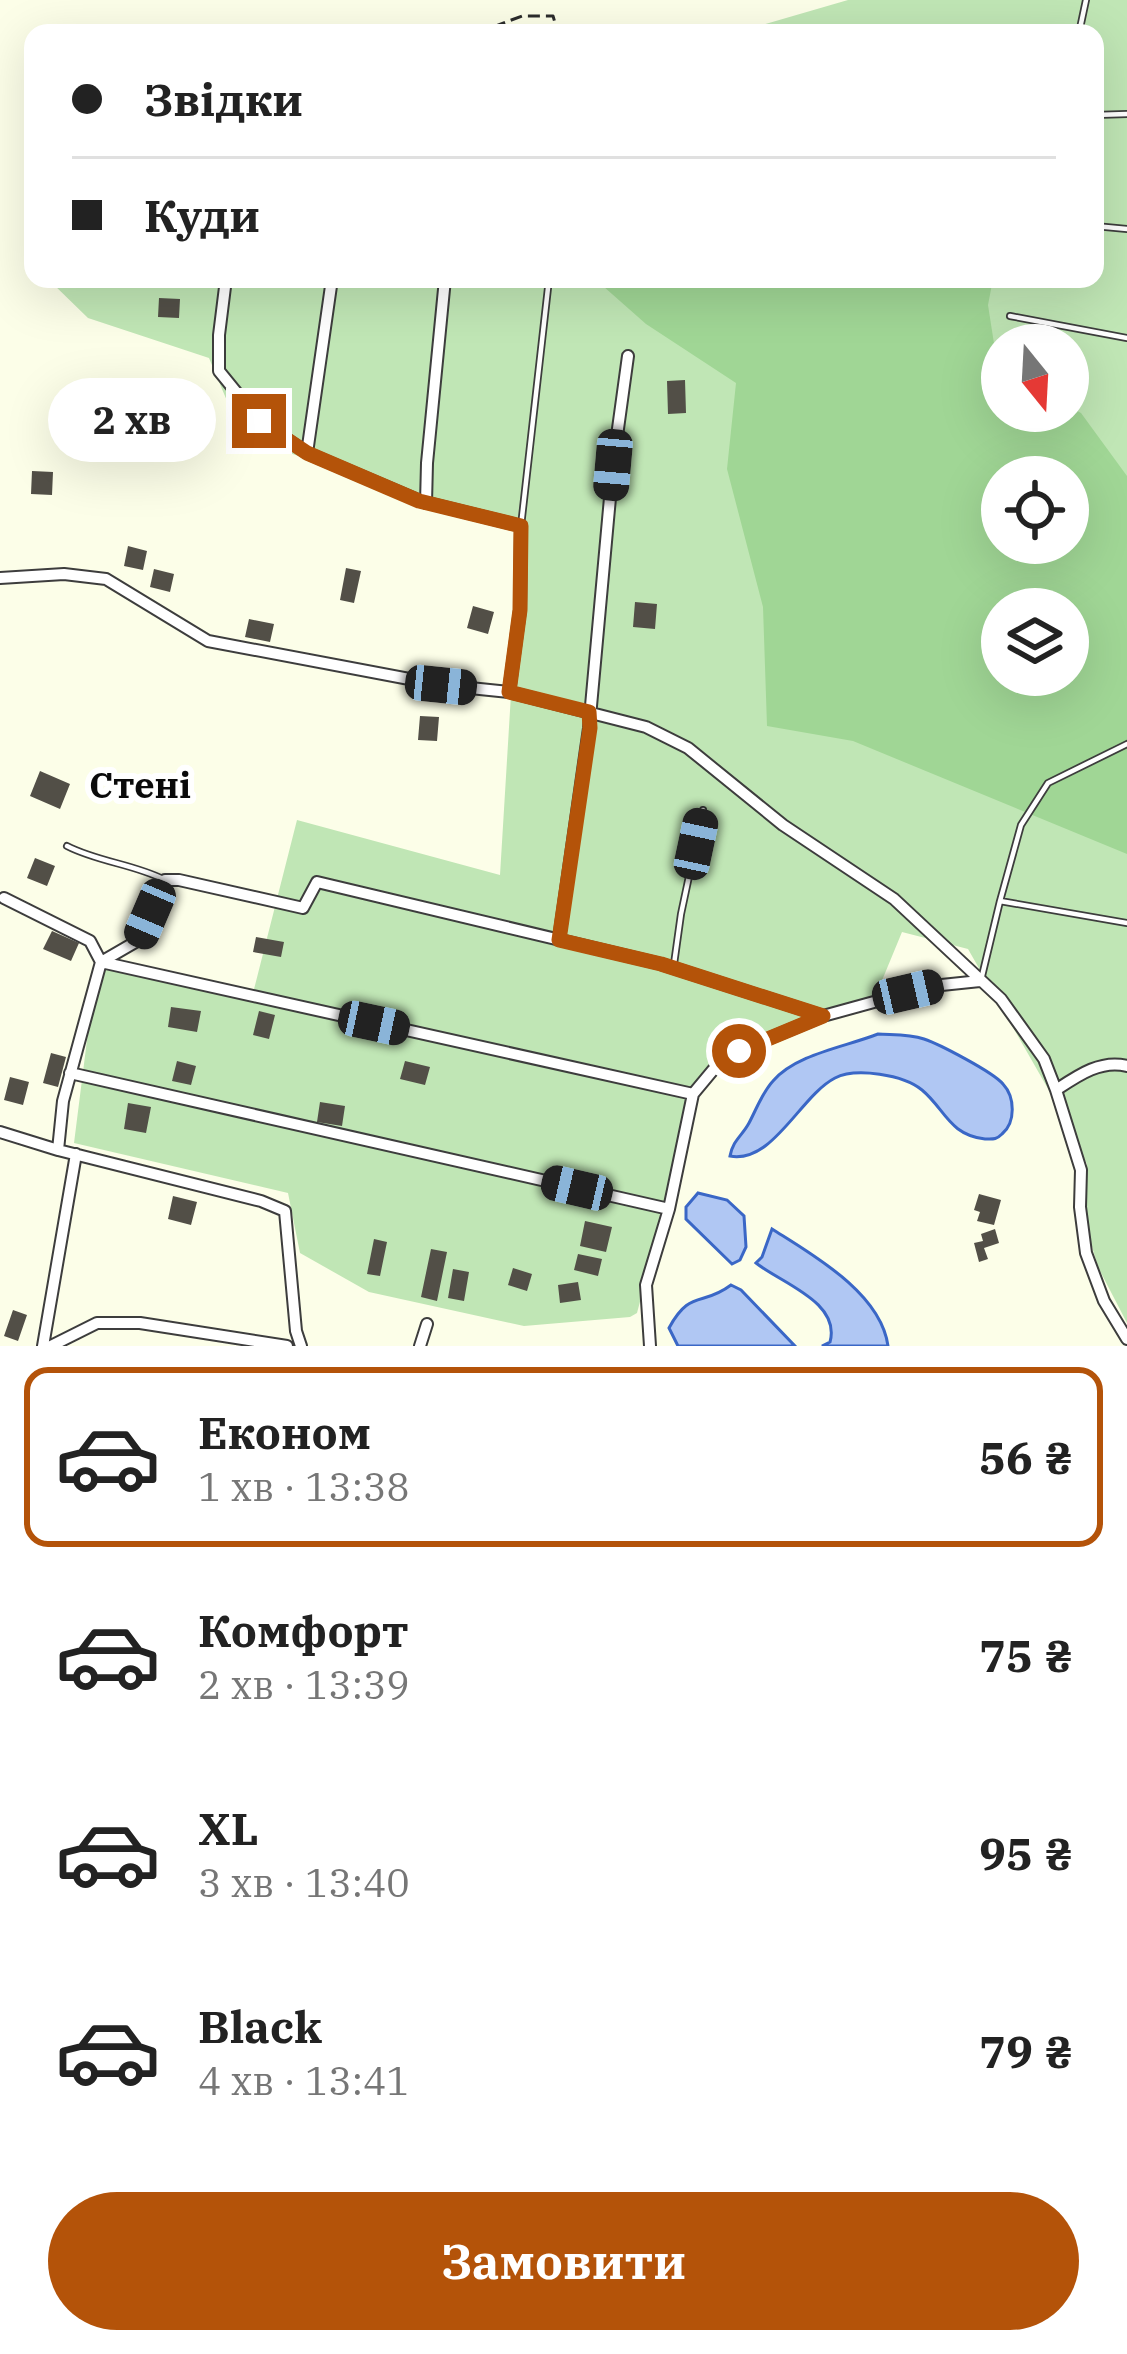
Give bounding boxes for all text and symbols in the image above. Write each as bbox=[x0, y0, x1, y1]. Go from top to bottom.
text: Звідки bbox=[144, 70, 303, 128]
text: Куди bbox=[144, 186, 260, 244]
north arrow bbox=[981, 324, 1089, 432]
map controls bbox=[981, 324, 1089, 696]
callout: 2 хв bbox=[49, 379, 217, 463]
text: 2 хв bbox=[93, 394, 171, 445]
route end bbox=[232, 394, 286, 448]
car bbox=[592, 428, 634, 502]
button: locate bbox=[981, 456, 1089, 564]
button: layers bbox=[981, 588, 1089, 696]
car bbox=[403, 663, 479, 707]
district label: Стені bbox=[89, 761, 191, 808]
car bbox=[671, 805, 721, 883]
car bbox=[119, 874, 181, 954]
car bbox=[869, 966, 947, 1018]
car bbox=[335, 998, 413, 1048]
route start bbox=[712, 1024, 766, 1078]
car bbox=[538, 1162, 616, 1214]
icon: car bbox=[54, 1403, 162, 1511]
text: Економ bbox=[198, 1403, 371, 1461]
text: 56 ₴ bbox=[979, 1428, 1073, 1486]
text: 1 хв · 13:38 bbox=[198, 1461, 410, 1512]
icon: car bbox=[54, 1601, 162, 1709]
text: Комфорт bbox=[198, 1601, 409, 1659]
text: 75 ₴ bbox=[979, 1626, 1073, 1684]
text: 2 хв · 13:39 bbox=[198, 1659, 410, 1710]
icon: car bbox=[54, 1799, 162, 1907]
text: XL bbox=[198, 1799, 259, 1857]
text: 95 ₴ bbox=[979, 1824, 1073, 1882]
text: 3 хв · 13:40 bbox=[198, 1857, 410, 1908]
icon: car bbox=[54, 1997, 162, 2105]
text: Black bbox=[198, 1997, 322, 2055]
text: 79 ₴ bbox=[979, 2022, 1073, 2080]
text: 4 хв · 13:41 bbox=[198, 2055, 410, 2106]
button: Замовити bbox=[48, 2192, 1079, 2330]

